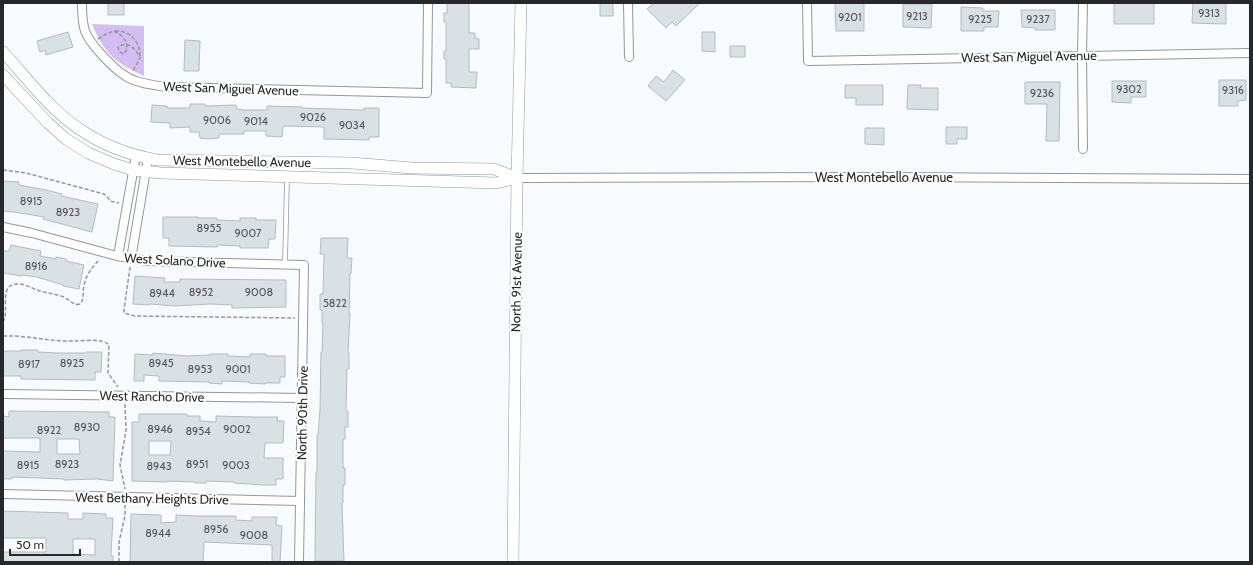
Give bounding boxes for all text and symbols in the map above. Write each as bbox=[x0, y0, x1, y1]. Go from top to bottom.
house number: 9313 bbox=[1198, 6, 1220, 20]
house number: 9213 bbox=[906, 9, 928, 23]
house number: 9201 bbox=[838, 10, 862, 24]
house number: 9225 bbox=[968, 12, 992, 26]
house number: 9237 bbox=[1026, 12, 1050, 26]
street label: West San Miguel Avenue bbox=[961, 47, 1097, 65]
street label: West San Miguel Avenue bbox=[163, 78, 299, 98]
house number: 9302 bbox=[1116, 82, 1142, 96]
house number: 9316 bbox=[1222, 83, 1244, 97]
house number: 9236 bbox=[1030, 86, 1054, 100]
house number: 9026 bbox=[300, 110, 326, 124]
house number: 9006 bbox=[203, 113, 231, 127]
house number: 9014 bbox=[244, 114, 269, 128]
house number: 9034 bbox=[339, 118, 366, 132]
street label: West Montebello Avenue bbox=[173, 152, 312, 170]
street label: West Montebello Avenue bbox=[815, 169, 953, 185]
house number: 8915 bbox=[20, 194, 42, 208]
house number: 8923 bbox=[56, 205, 80, 219]
house number: 8955 bbox=[197, 221, 221, 235]
house number: 9007 bbox=[234, 226, 262, 240]
street label: North 91st Avenue bbox=[507, 231, 525, 332]
street label: West Solano Drive bbox=[124, 249, 227, 271]
house number: 8916 bbox=[25, 259, 47, 273]
house number: 8952 bbox=[189, 285, 214, 299]
house number: 9008 bbox=[245, 285, 273, 299]
house number: 8944 bbox=[149, 286, 175, 300]
house number: 5822 bbox=[323, 296, 347, 310]
house number: 8925 bbox=[60, 356, 84, 370]
house number: 8945 bbox=[148, 356, 174, 370]
house number: 8917 bbox=[18, 357, 40, 371]
house number: 8953 bbox=[188, 362, 212, 376]
house number: 9001 bbox=[225, 362, 251, 376]
street label: North 90th Drive bbox=[293, 365, 311, 460]
street label: West Rancho Drive bbox=[100, 387, 205, 405]
house number: 8930 bbox=[74, 420, 101, 434]
house number: 8946 bbox=[147, 422, 173, 436]
house number: 9002 bbox=[223, 422, 251, 436]
house number: 8922 bbox=[37, 423, 61, 437]
house number: 8954 bbox=[185, 424, 211, 438]
house number: 8923 bbox=[55, 457, 79, 471]
house number: 8951 bbox=[186, 457, 208, 471]
house number: 8915 bbox=[17, 458, 39, 472]
house number: 9003 bbox=[222, 458, 250, 472]
house number: 8943 bbox=[146, 459, 172, 473]
street label: West Bethany Heights Drive bbox=[75, 489, 229, 507]
house number: 8956 bbox=[203, 522, 229, 536]
house number: 8944 bbox=[145, 526, 171, 540]
house number: 9008 bbox=[240, 528, 268, 542]
scale bar bbox=[10, 531, 80, 557]
text: 50 m bbox=[16, 537, 44, 552]

